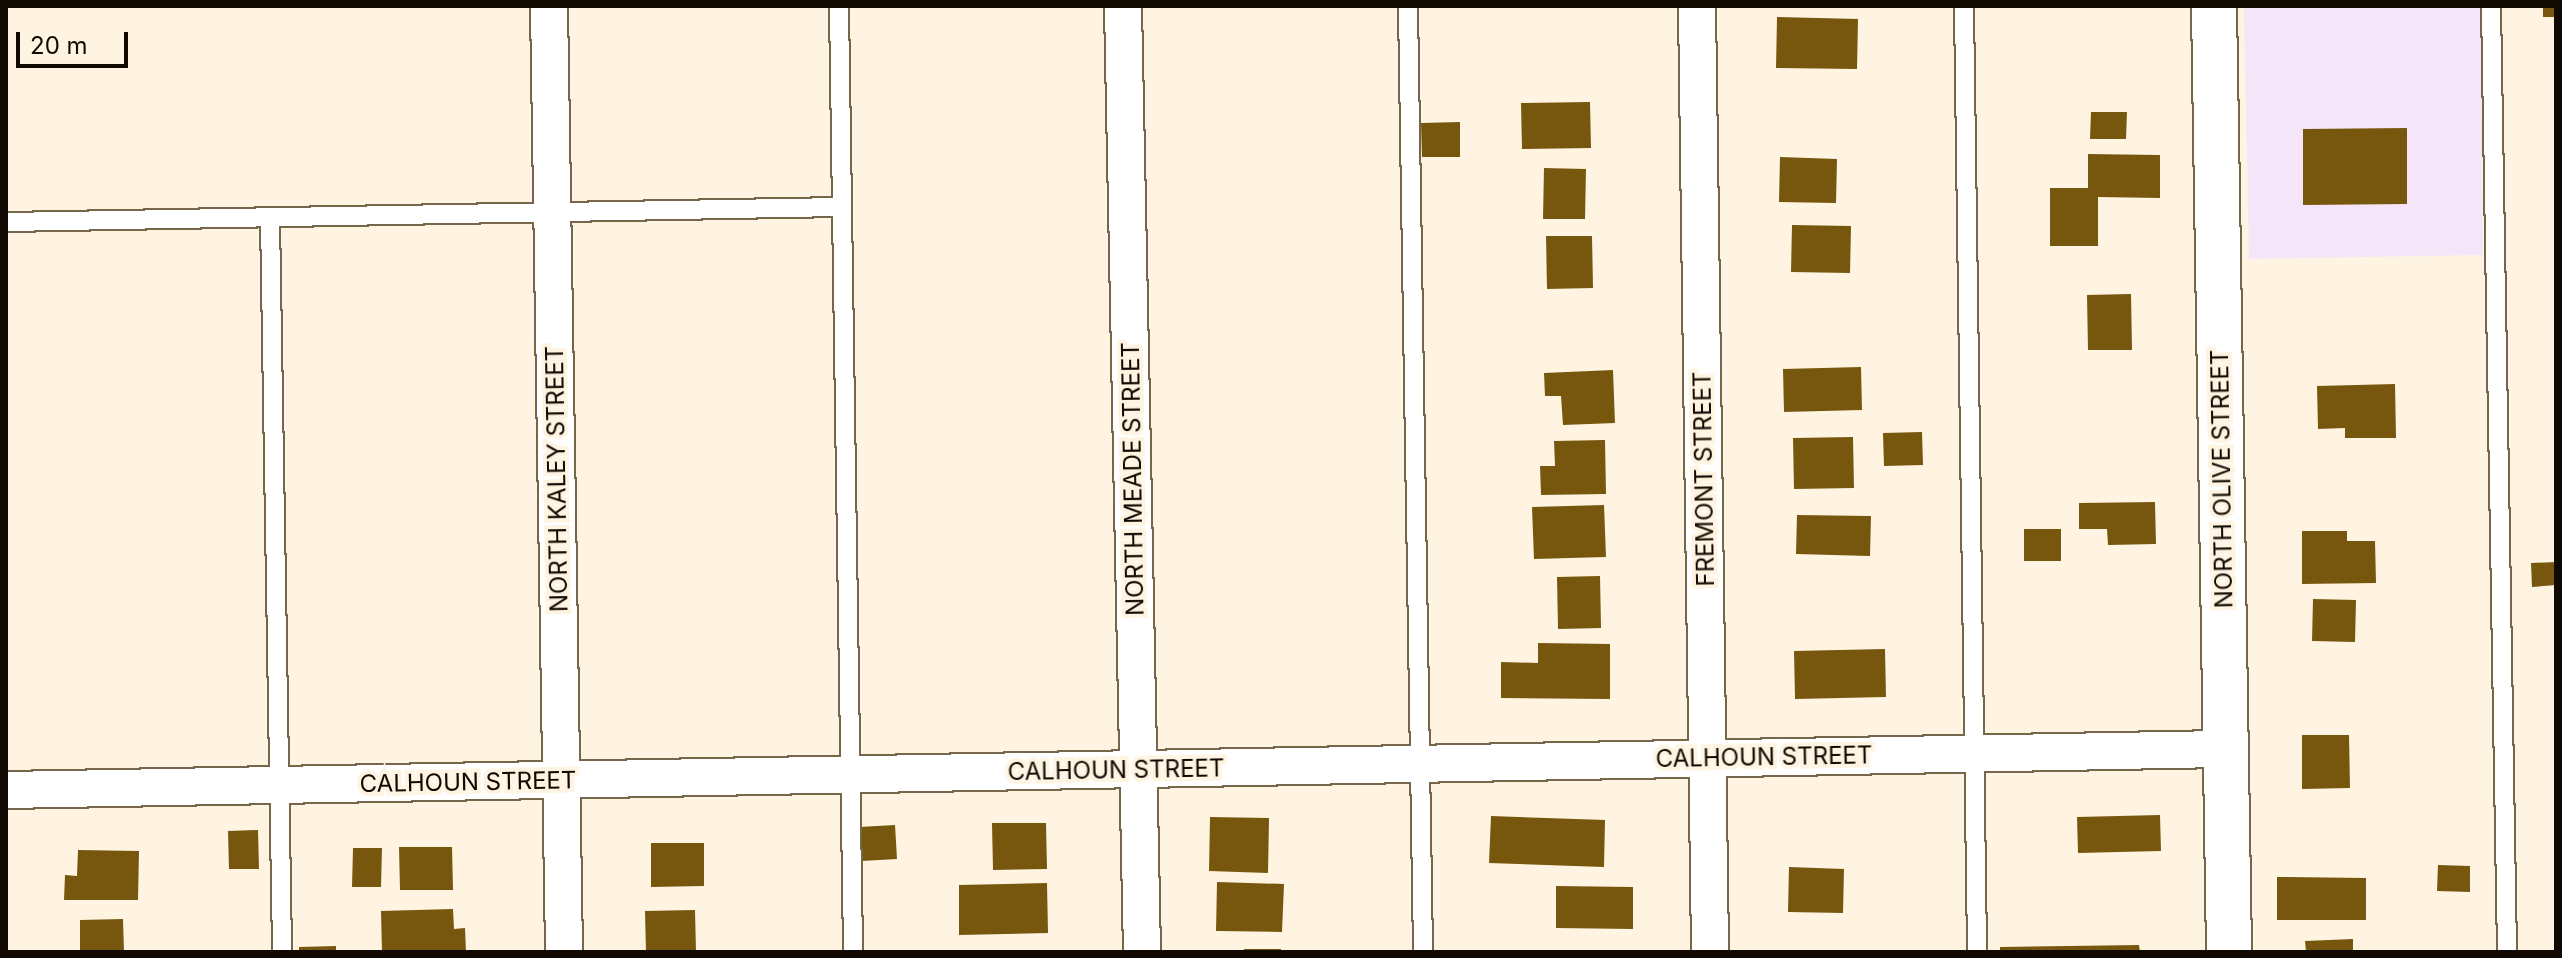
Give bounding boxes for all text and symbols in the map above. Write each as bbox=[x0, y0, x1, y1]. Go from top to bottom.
scale bar bbox=[20, 16, 132, 66]
text: 20 m bbox=[30, 31, 88, 60]
street label: NORTH MEADE STREET bbox=[1116, 342, 1150, 616]
street label: NORTH KALEY STREET bbox=[540, 346, 574, 612]
street label: NORTH OLIVE STREET bbox=[2205, 349, 2239, 609]
street label: FREMONT STREET bbox=[1688, 371, 1720, 587]
street label: CALHOUN STREET bbox=[1655, 741, 1873, 773]
street label: CALHOUN STREET bbox=[1007, 754, 1225, 786]
street label: CALHOUN STREET bbox=[359, 766, 577, 798]

